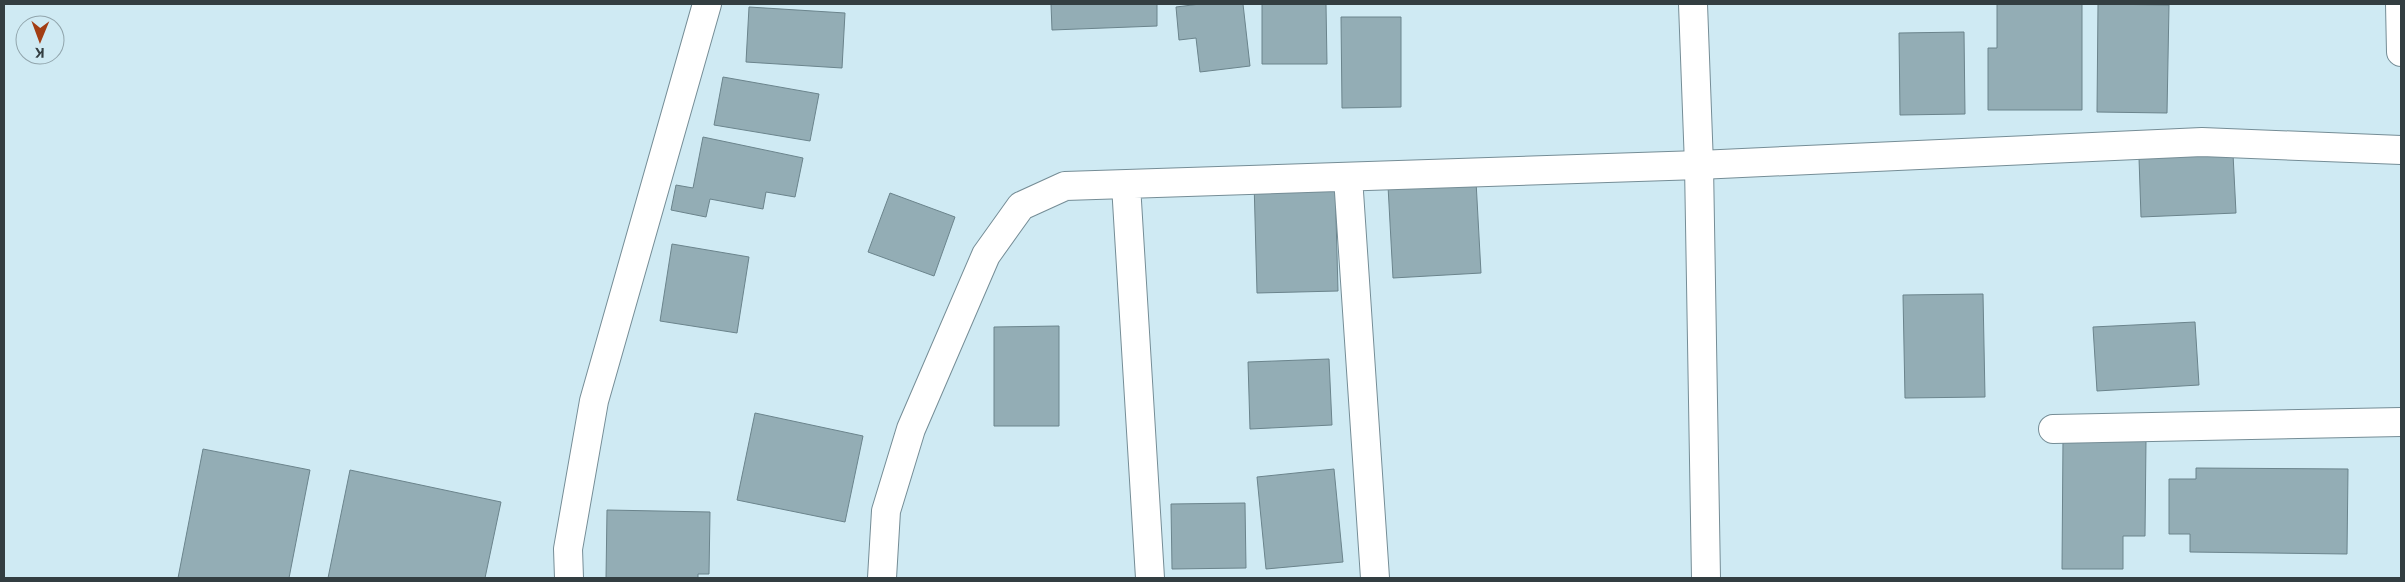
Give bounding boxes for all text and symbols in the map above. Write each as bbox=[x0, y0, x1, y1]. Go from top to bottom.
north arrow bbox=[15, 15, 65, 65]
text: K bbox=[34, 44, 45, 62]

